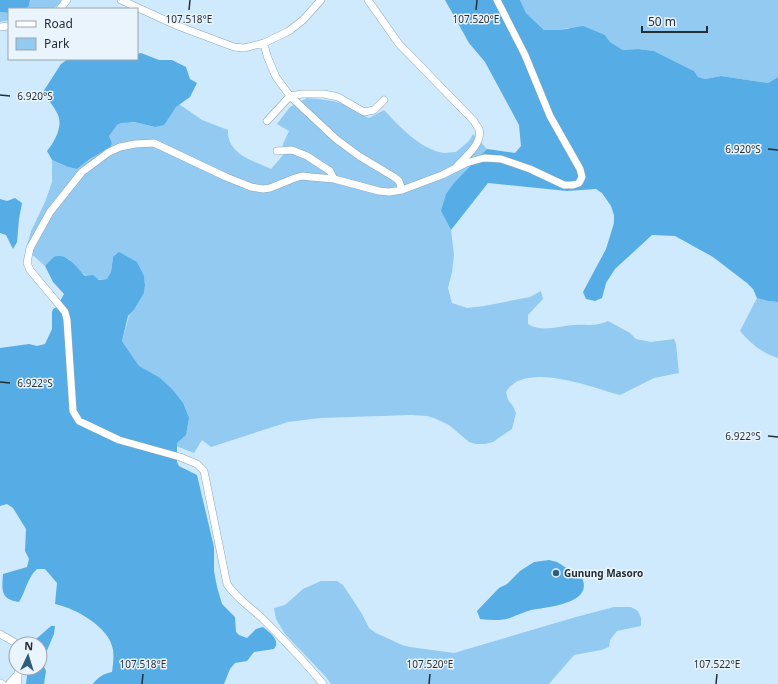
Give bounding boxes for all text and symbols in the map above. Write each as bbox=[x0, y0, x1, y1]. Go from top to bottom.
legend bbox=[8, 8, 138, 60]
scale bar bbox=[642, 8, 707, 34]
text: 107.518°E bbox=[166, 12, 212, 26]
text: 107.520°E bbox=[453, 12, 499, 26]
text: 50 m bbox=[648, 13, 676, 30]
text: Road bbox=[44, 15, 73, 32]
text: Park bbox=[44, 35, 70, 52]
text: 6.920°S bbox=[17, 89, 53, 103]
text: 6.920°S bbox=[725, 142, 761, 156]
text: 6.922°S bbox=[17, 376, 53, 390]
text: 6.922°S bbox=[725, 429, 761, 443]
place label: Gunung Masoro bbox=[564, 566, 643, 580]
marker: Gunung Masoro bbox=[551, 568, 561, 578]
north arrow bbox=[8, 636, 48, 676]
text: N bbox=[24, 638, 34, 653]
text: 107.518°E bbox=[120, 657, 166, 671]
text: 107.520°E bbox=[407, 657, 453, 671]
text: 107.522°E bbox=[694, 657, 740, 671]

